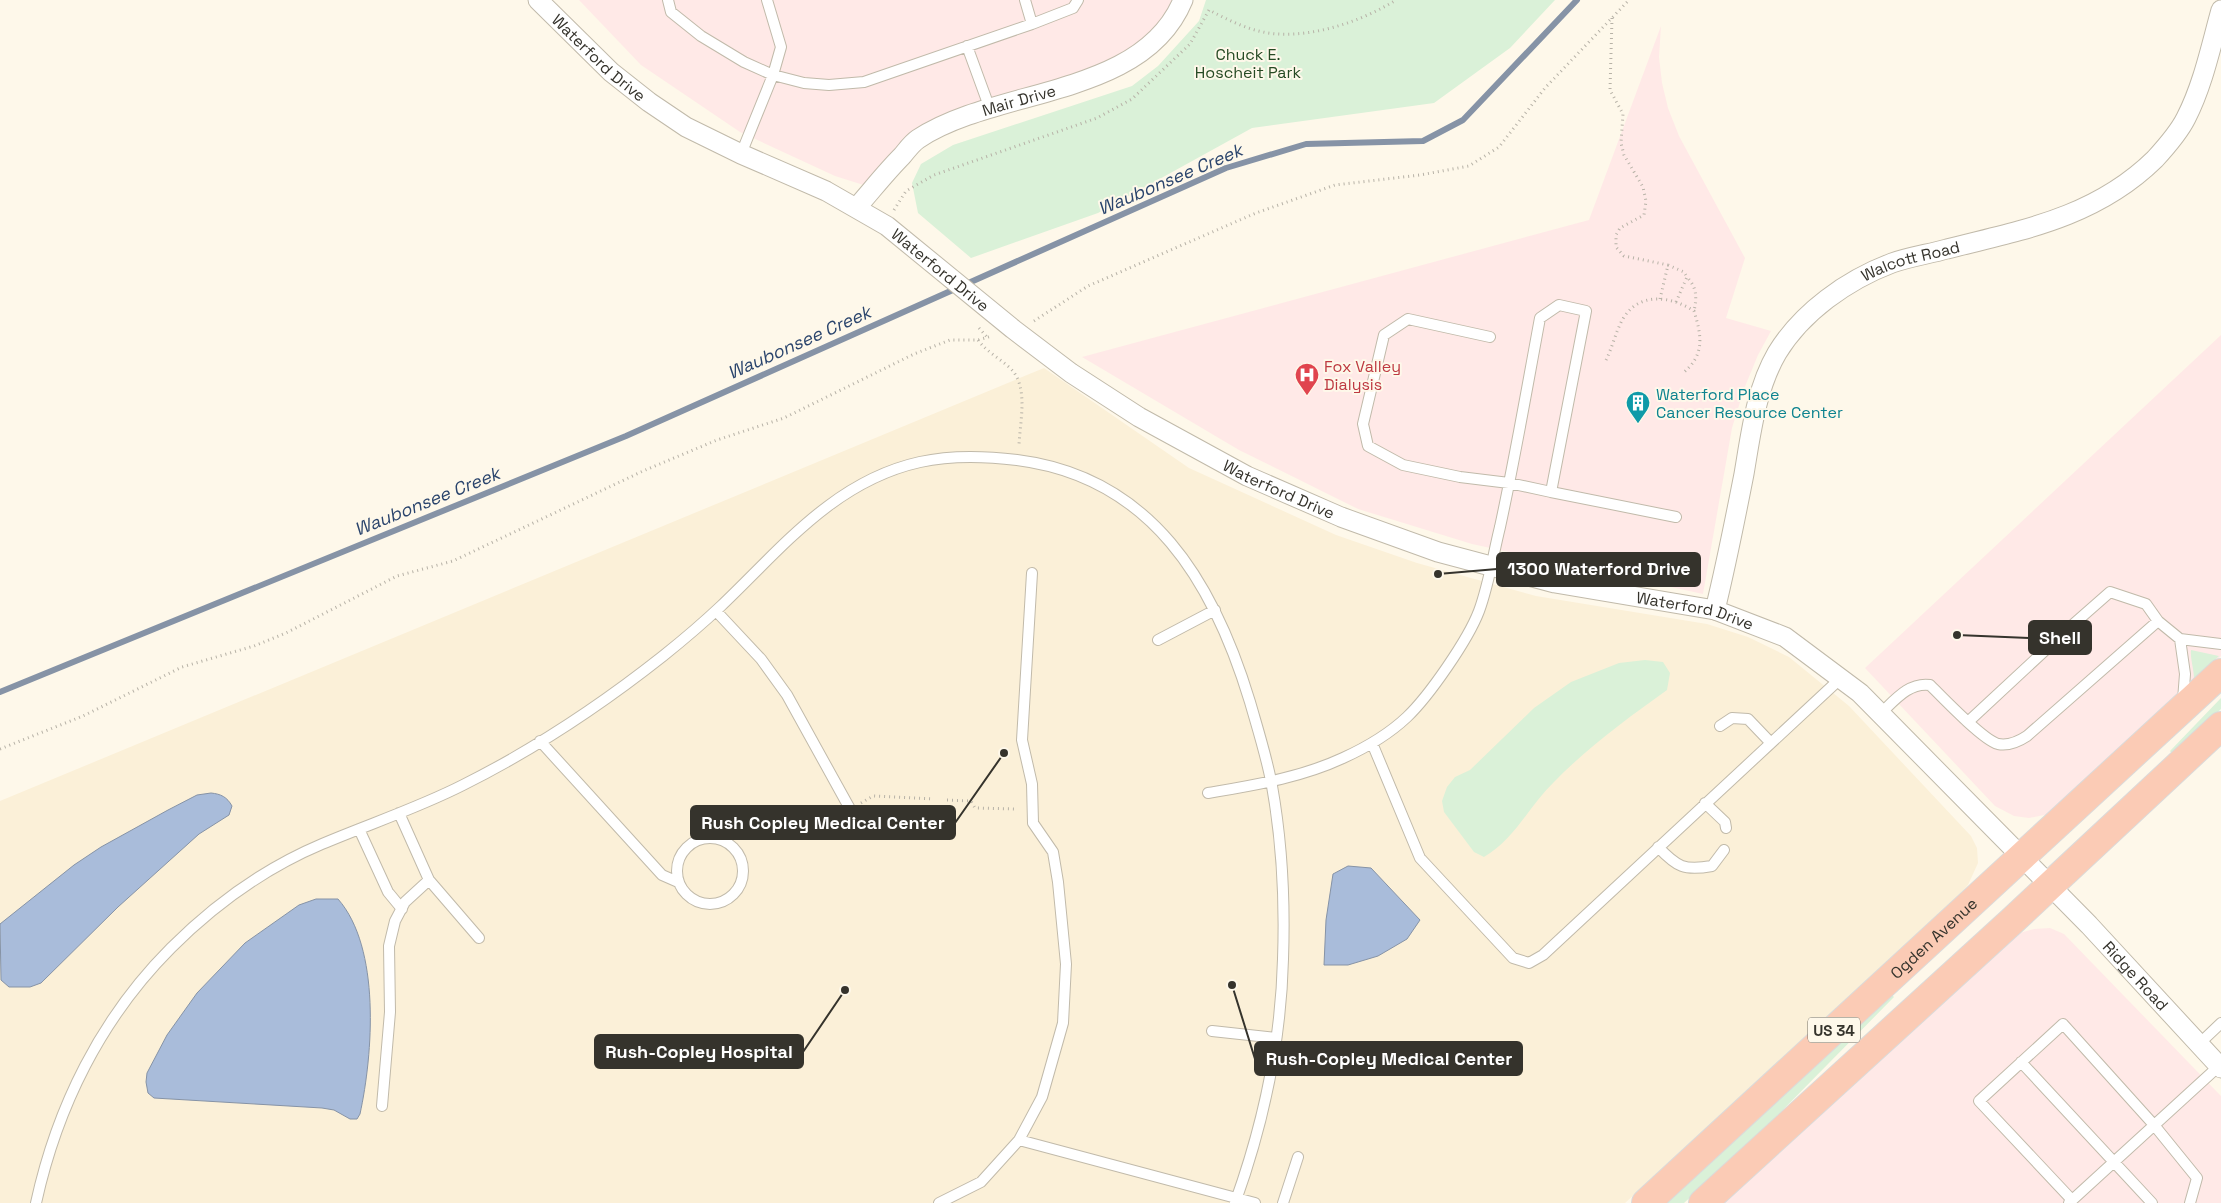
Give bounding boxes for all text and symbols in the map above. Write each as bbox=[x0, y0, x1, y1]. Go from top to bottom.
street label: Waterford Drive bbox=[548, 9, 650, 106]
park label: Chuck E. Hoscheit Park bbox=[1195, 44, 1302, 83]
street label: Mair Drive bbox=[979, 80, 1058, 120]
water label: Waubonsee Creek bbox=[1094, 137, 1248, 220]
street label: Waterford Drive bbox=[887, 224, 994, 316]
street label: Walcott Road bbox=[1857, 236, 1962, 286]
water label: Waubonsee Creek bbox=[724, 299, 877, 384]
place label: Fox Valley Dialysis bbox=[1324, 356, 1401, 395]
hospital icon: Fox Valley Dialysis bbox=[1294, 362, 1320, 396]
place label: Waterford Place Cancer Resource Center bbox=[1656, 384, 1843, 423]
building icon: Waterford Place Cancer Resource Center bbox=[1625, 390, 1651, 424]
street label: Waterford Drive bbox=[1219, 454, 1338, 523]
water label: Waubonsee Creek bbox=[351, 460, 505, 541]
callout: 1300 Waterford Drive bbox=[1497, 553, 1700, 586]
text: 1300 Waterford Drive bbox=[1507, 557, 1691, 580]
street label: Waterford Drive bbox=[1635, 586, 1757, 634]
callout: Shell bbox=[2029, 621, 2091, 654]
text: Shell bbox=[2039, 626, 2081, 649]
callout: Rush Copley Medical Center bbox=[691, 806, 955, 839]
text: Rush Copley Medical Center bbox=[701, 811, 945, 834]
street label: Ogden Avenue bbox=[1886, 893, 1981, 983]
street label: Ridge Road bbox=[2098, 936, 2173, 1015]
road number: US 34 bbox=[1808, 1018, 1860, 1042]
callout: Rush-Copley Hospital bbox=[595, 1035, 803, 1068]
text: Rush-Copley Hospital bbox=[605, 1040, 793, 1063]
callout: Rush-Copley Medical Center bbox=[1255, 1042, 1522, 1075]
text: Rush-Copley Medical Center bbox=[1266, 1047, 1512, 1070]

